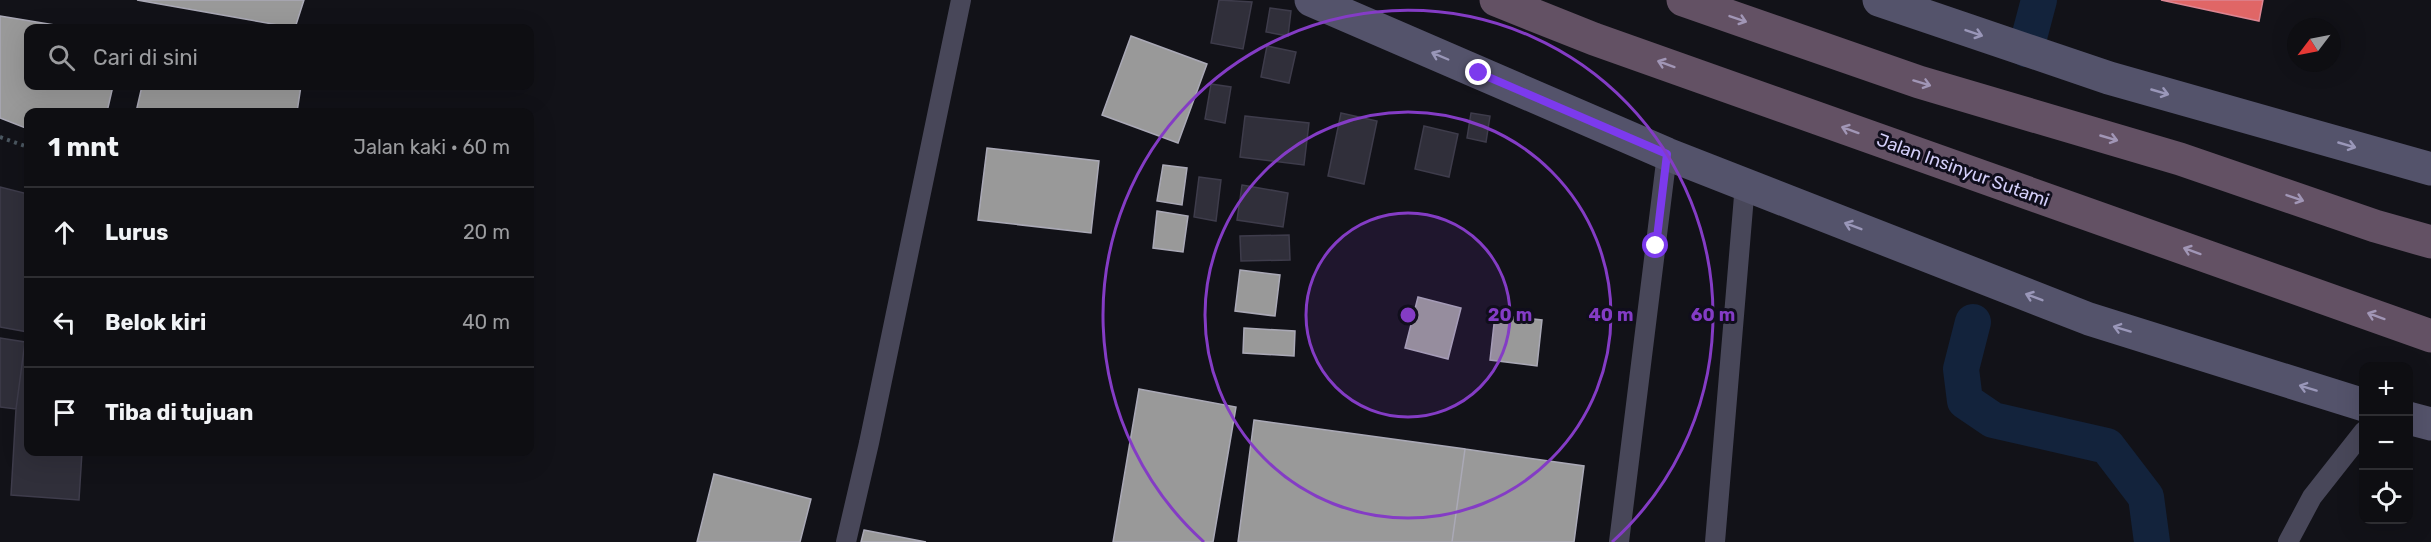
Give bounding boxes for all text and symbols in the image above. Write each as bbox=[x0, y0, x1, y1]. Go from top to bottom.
one-way arrow bbox=[1728, 15, 1747, 26]
north arrow bbox=[2287, 18, 2341, 72]
search box bbox=[24, 24, 534, 90]
one-way arrow bbox=[1964, 29, 1983, 40]
icon: search bbox=[45, 41, 78, 74]
text: Cari di sini bbox=[93, 44, 198, 71]
one-way arrow bbox=[1432, 50, 1450, 61]
one-way arrow bbox=[1657, 58, 1676, 69]
route end bbox=[1465, 59, 1491, 85]
one-way arrow bbox=[1912, 78, 1931, 89]
one-way arrow bbox=[2150, 87, 2169, 98]
one-way arrow bbox=[1841, 123, 1860, 134]
street label: Jalan Insinyur Sutami bbox=[1874, 129, 2052, 211]
text: 1 mnt bbox=[48, 132, 119, 163]
one-way arrow bbox=[2099, 133, 2118, 144]
text: Jalan kaki · 60 m bbox=[353, 135, 510, 159]
one-way arrow bbox=[2338, 140, 2357, 152]
one-way arrow bbox=[2285, 194, 2304, 205]
icon: ahead bbox=[48, 216, 81, 249]
text: Lurus bbox=[105, 219, 168, 246]
text: 20 m bbox=[463, 220, 510, 244]
one-way arrow bbox=[1844, 220, 1862, 231]
route start bbox=[1642, 232, 1668, 258]
one-way arrow bbox=[2183, 245, 2202, 256]
one-way arrow bbox=[2025, 291, 2044, 302]
text: 20 m bbox=[1488, 304, 1532, 326]
text: 40 m bbox=[1589, 304, 1633, 326]
text: 60 m bbox=[1691, 304, 1735, 326]
centre of rings bbox=[1398, 305, 1418, 325]
icon: left bbox=[48, 306, 81, 339]
text: Belok kiri bbox=[105, 309, 206, 336]
text: 40 m bbox=[462, 310, 510, 334]
one-way arrow bbox=[2367, 310, 2386, 321]
one-way arrow bbox=[2113, 323, 2132, 334]
map controls bbox=[2359, 362, 2413, 524]
button: + bbox=[2359, 362, 2413, 416]
one-way arrow bbox=[2299, 381, 2318, 392]
icon: arrive bbox=[48, 396, 81, 429]
text: Tiba di tujuan bbox=[105, 399, 253, 426]
button: − bbox=[2359, 416, 2413, 470]
button: locate bbox=[2359, 470, 2413, 524]

